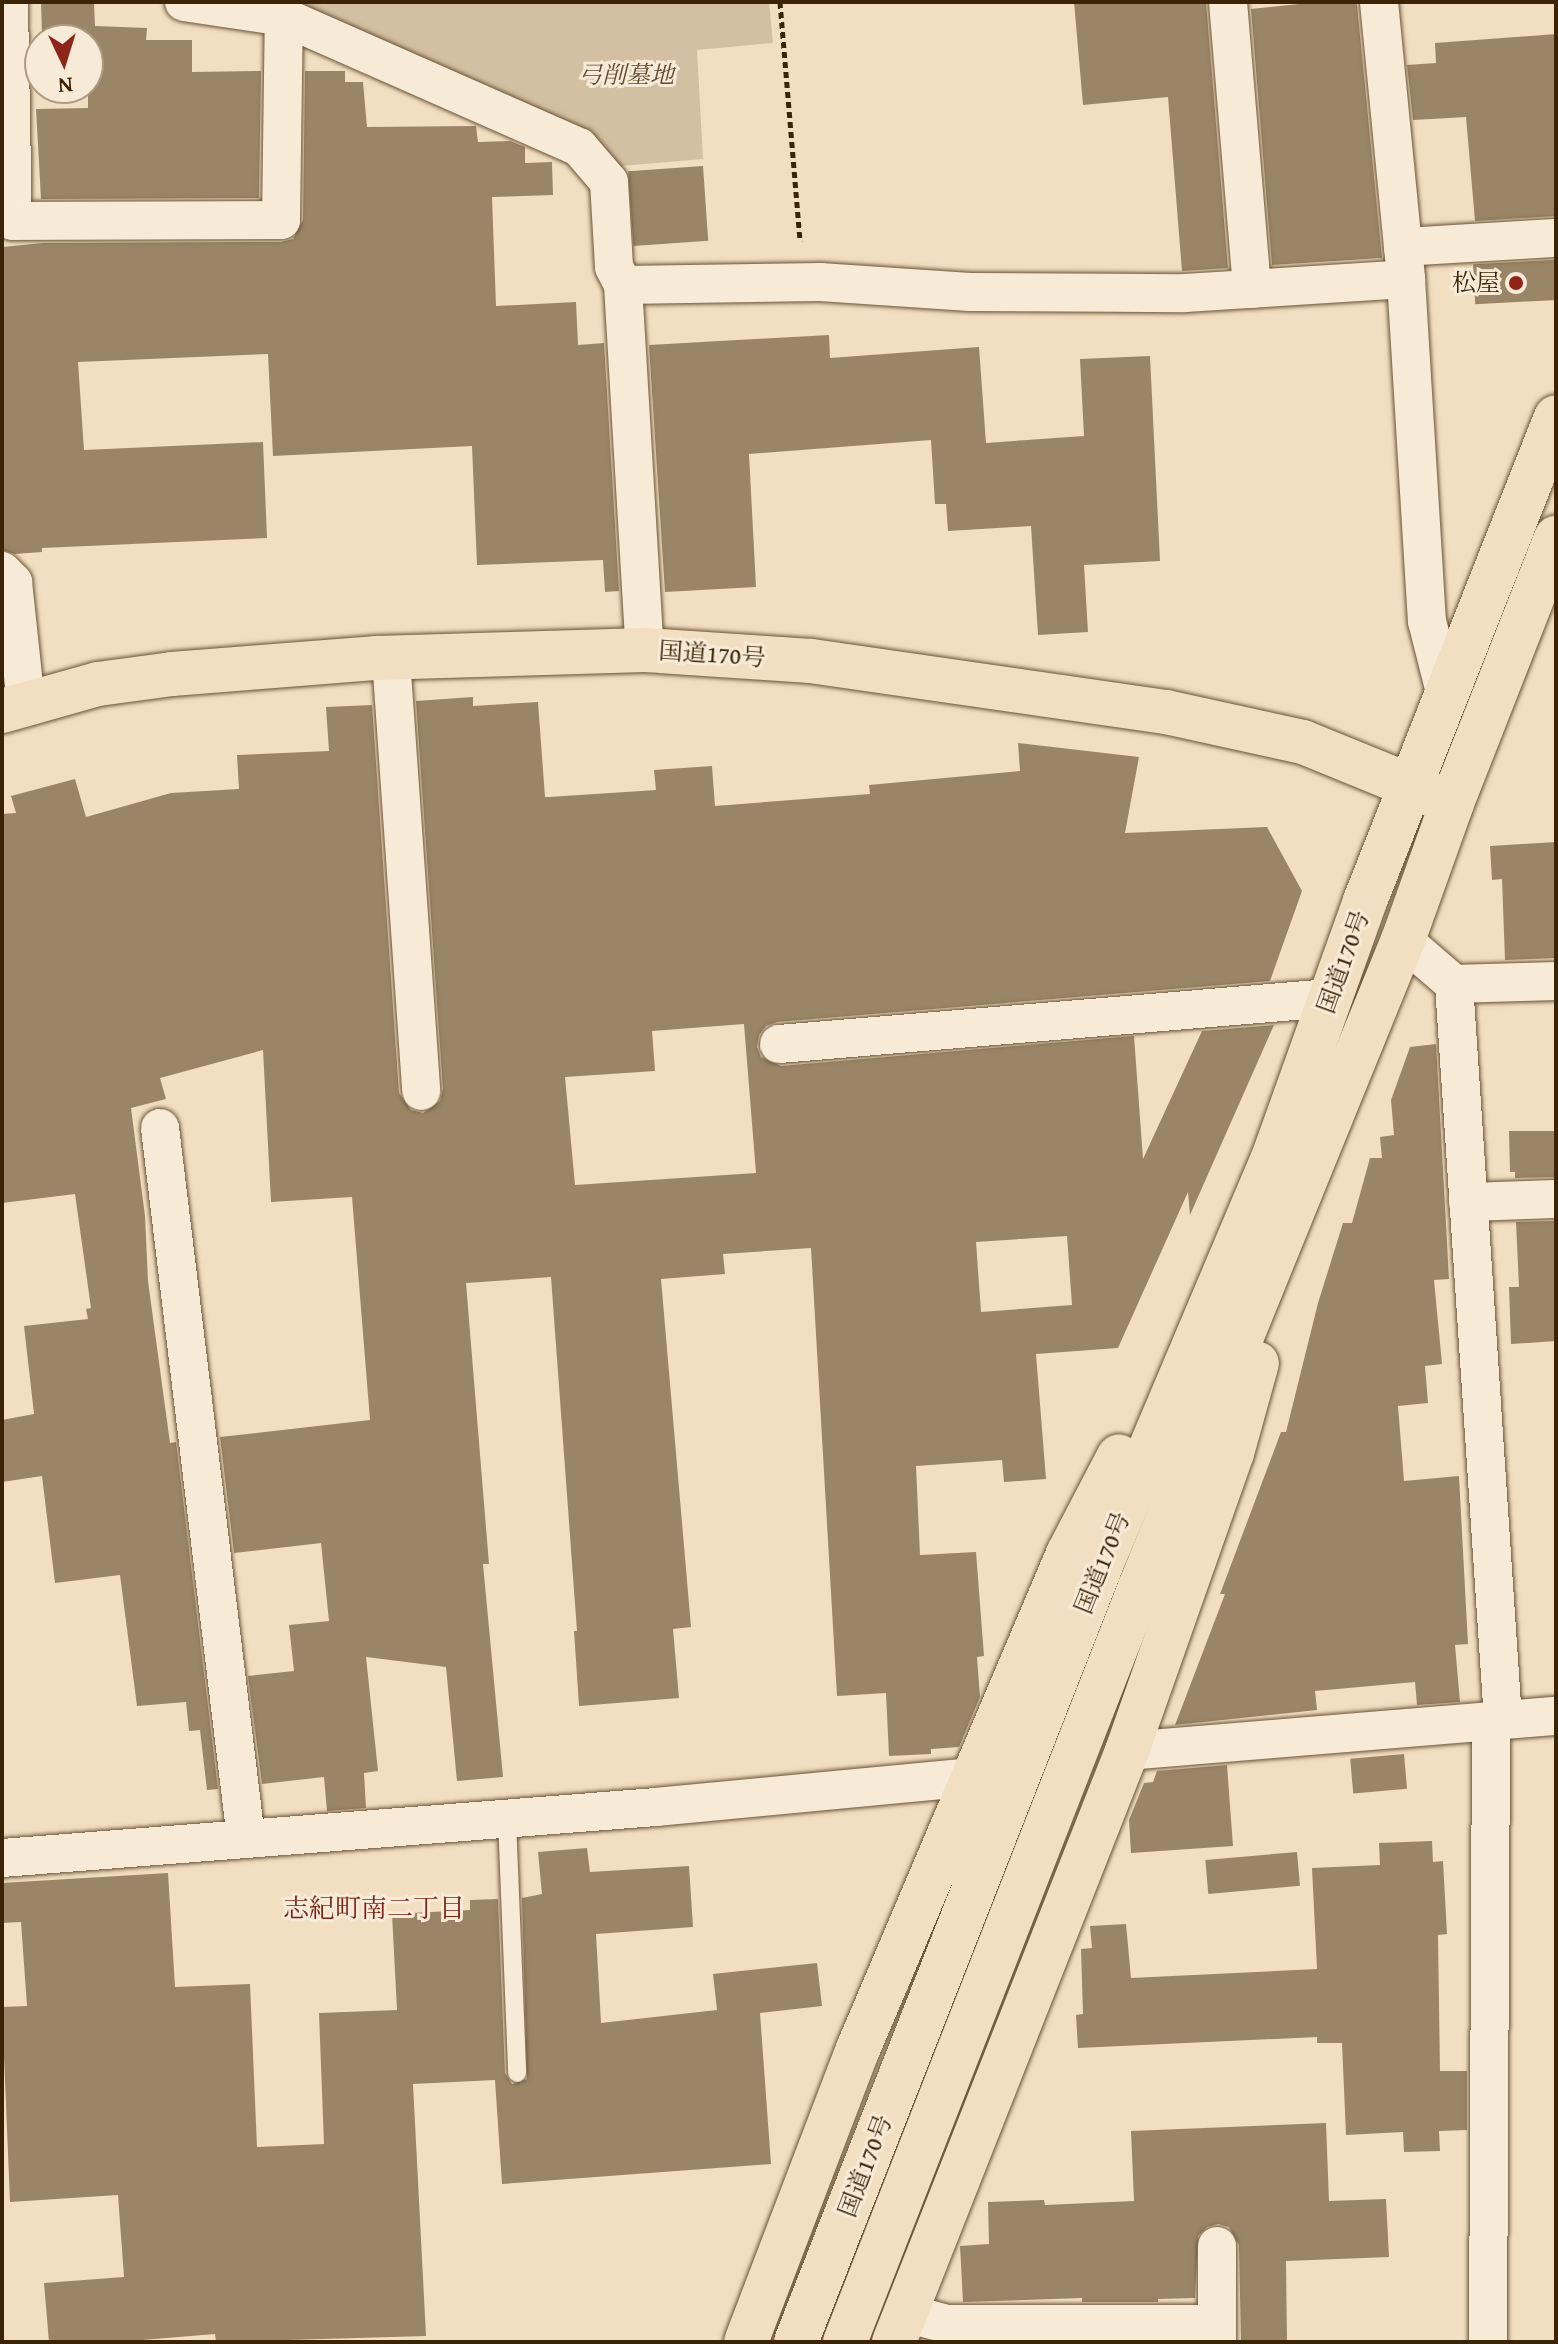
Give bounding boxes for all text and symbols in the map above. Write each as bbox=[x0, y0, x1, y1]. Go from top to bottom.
north arrow bbox=[24, 24, 104, 104]
park label: 弓削墓地 bbox=[578, 61, 674, 89]
text: N bbox=[57, 69, 74, 102]
place label: 松屋 bbox=[1452, 269, 1500, 297]
marker: 松屋 bbox=[1507, 274, 1525, 292]
street label: 国道170号 bbox=[658, 636, 766, 672]
street label: 国道170号 bbox=[1311, 907, 1375, 1017]
street label: 国道170号 bbox=[1069, 1508, 1135, 1618]
district label: 志紀町南二丁目 bbox=[283, 1892, 465, 1924]
street label: 国道170号 bbox=[832, 2111, 898, 2221]

